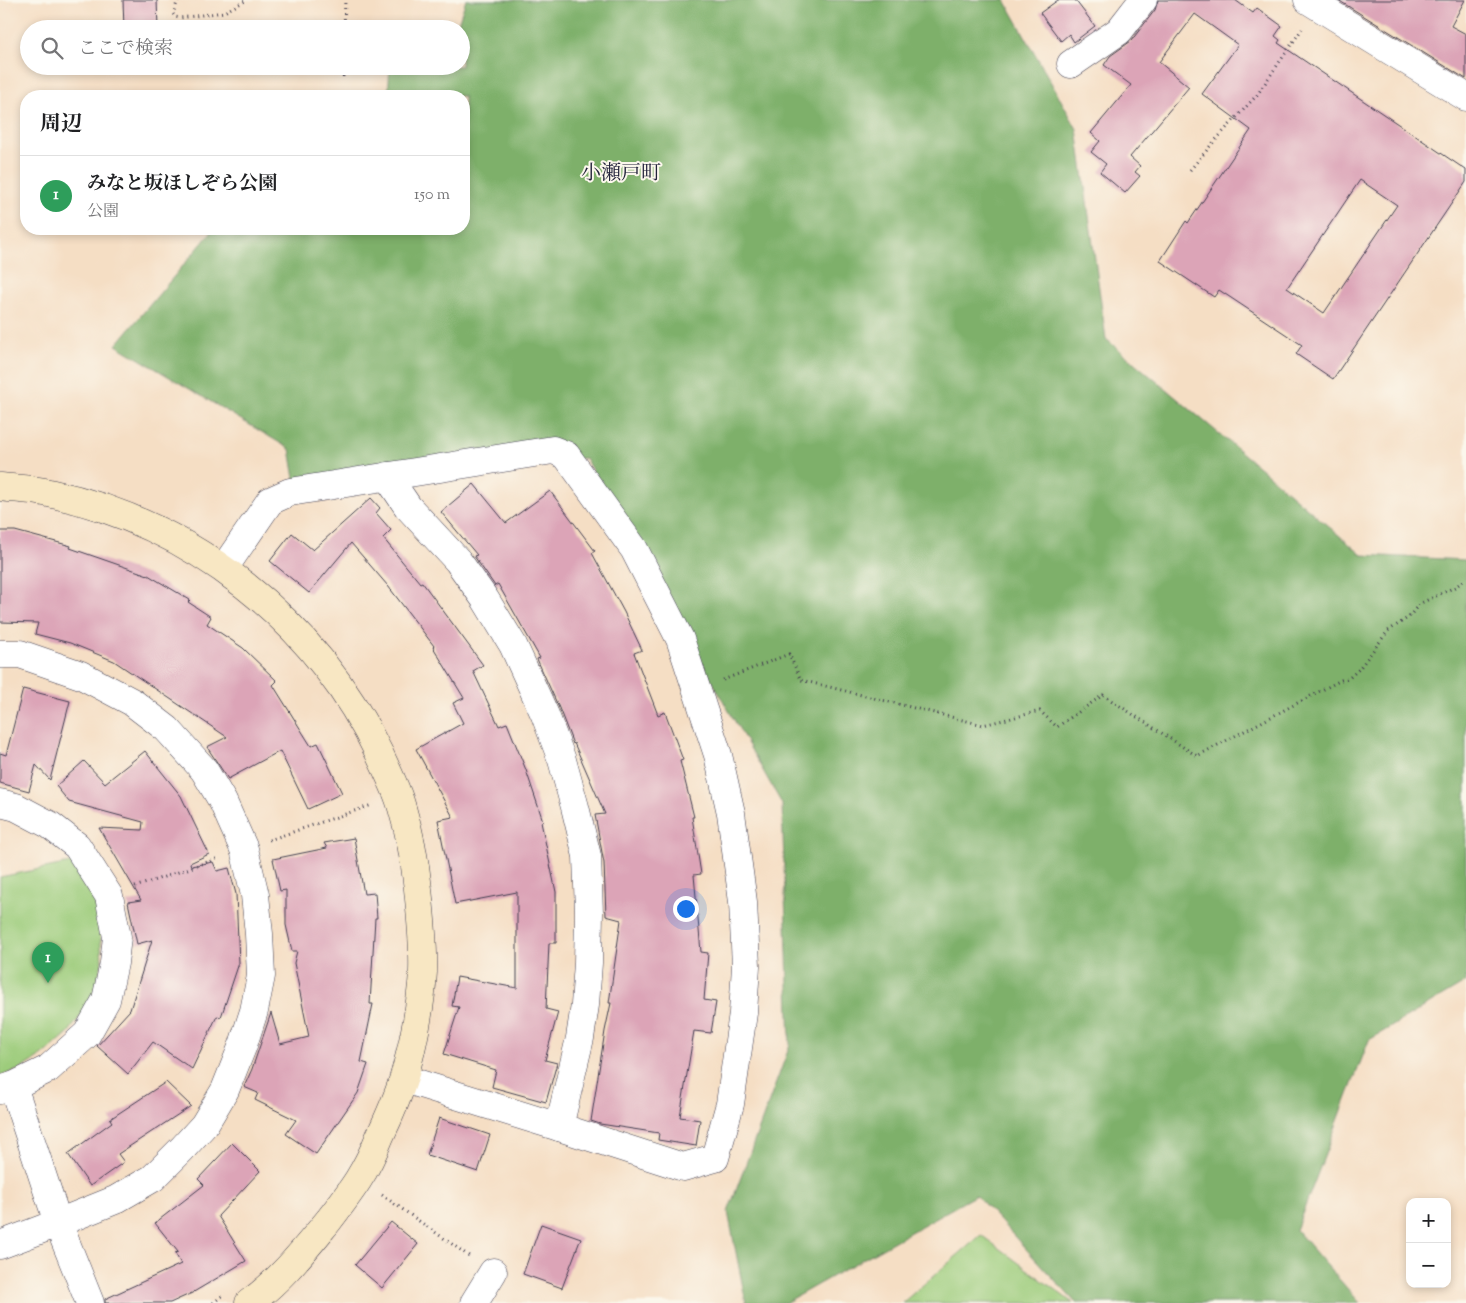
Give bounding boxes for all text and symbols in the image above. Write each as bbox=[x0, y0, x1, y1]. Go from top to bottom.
search box bbox=[20, 20, 470, 75]
icon: search bbox=[38, 34, 66, 62]
text: ここで検索 bbox=[78, 36, 173, 63]
text: 周辺 bbox=[40, 110, 82, 140]
district label: 小瀬戸町 bbox=[581, 160, 661, 189]
text: みなと坂ほしぞら公園 bbox=[87, 171, 277, 198]
text: 1 bbox=[53, 184, 59, 207]
text: 150 m bbox=[414, 184, 450, 207]
text: 公園 bbox=[87, 201, 119, 224]
your location bbox=[673, 896, 699, 922]
pin: 1 bbox=[32, 942, 64, 983]
map controls bbox=[1406, 1198, 1451, 1288]
button: + bbox=[1406, 1198, 1451, 1243]
button: − bbox=[1406, 1243, 1451, 1288]

